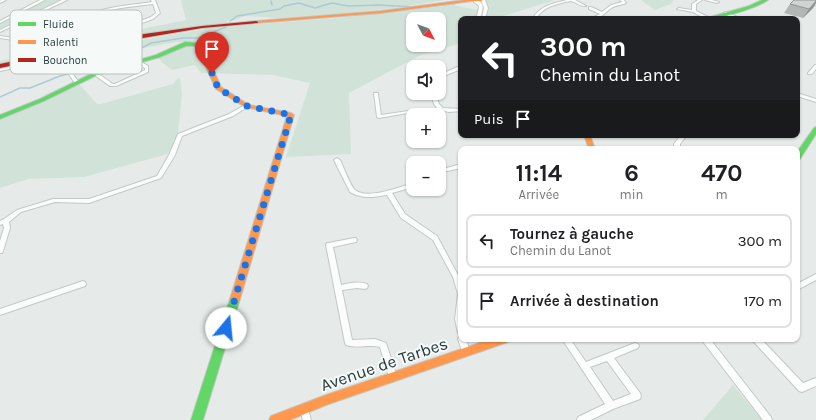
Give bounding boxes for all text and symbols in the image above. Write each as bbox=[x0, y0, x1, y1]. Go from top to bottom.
legend bbox=[10, 10, 142, 74]
north arrow bbox=[406, 12, 446, 52]
map controls bbox=[406, 12, 446, 196]
text: Fluide bbox=[43, 18, 74, 31]
text: 300 m bbox=[540, 30, 627, 63]
pin bbox=[195, 32, 229, 73]
icon: left bbox=[474, 32, 526, 84]
text: Ralenti bbox=[43, 36, 79, 49]
icon: arrive bbox=[201, 38, 223, 60]
text: Bouchon bbox=[43, 54, 87, 67]
button: sound bbox=[406, 60, 446, 100]
text: Chemin du Lanot bbox=[540, 64, 680, 86]
button: + bbox=[406, 108, 446, 148]
icon: arrive bbox=[512, 108, 534, 130]
text: Puis bbox=[474, 110, 504, 128]
button: − bbox=[406, 156, 446, 196]
text: 11:14 bbox=[516, 159, 562, 187]
text: 6 bbox=[624, 159, 639, 187]
text: 470 bbox=[701, 159, 742, 187]
text: Arrivée bbox=[518, 187, 559, 202]
text: min bbox=[620, 187, 643, 202]
text: m bbox=[716, 187, 728, 202]
text: Tournez à gauche bbox=[510, 225, 634, 243]
icon: left bbox=[476, 230, 498, 252]
text: 300 m bbox=[738, 232, 782, 250]
text: Chemin du Lanot bbox=[510, 243, 611, 258]
icon: arrive bbox=[476, 290, 498, 312]
text: Arrivée à destination bbox=[510, 292, 659, 310]
text: 170 m bbox=[744, 292, 782, 310]
position arrow bbox=[205, 307, 247, 349]
street label: Avenue de Tarbes bbox=[318, 333, 450, 395]

